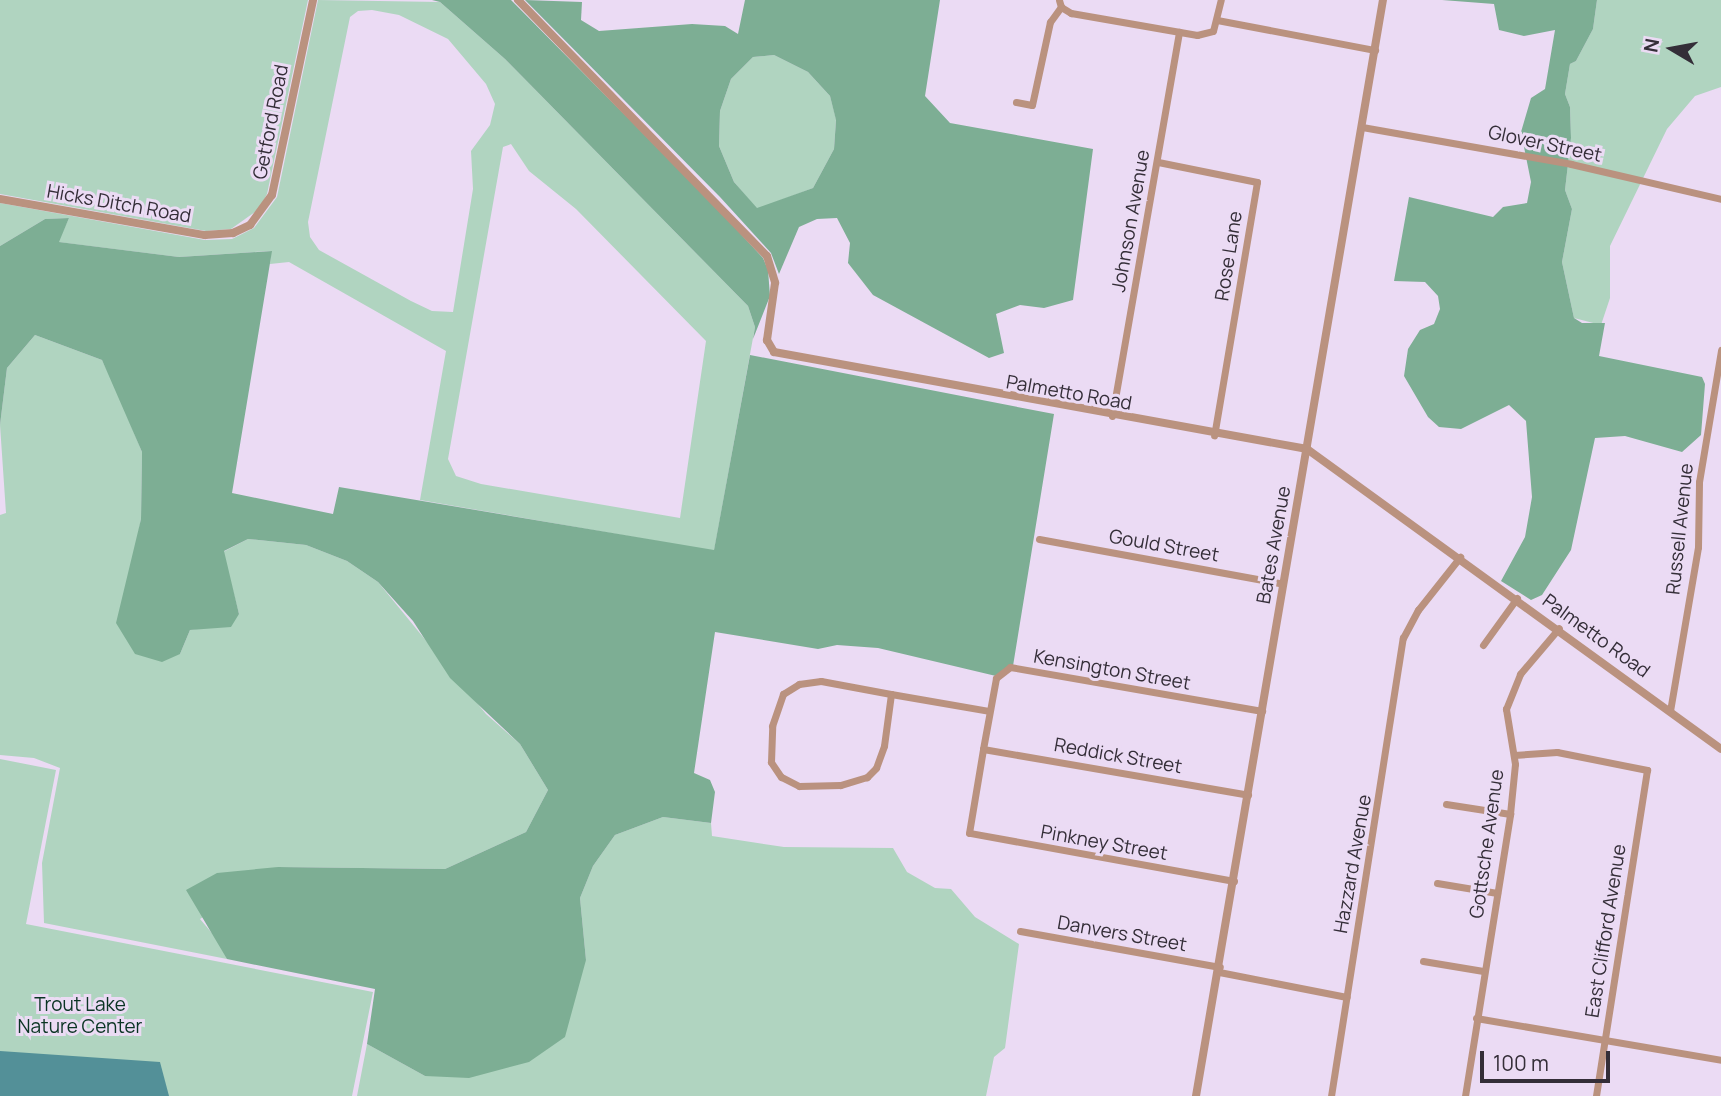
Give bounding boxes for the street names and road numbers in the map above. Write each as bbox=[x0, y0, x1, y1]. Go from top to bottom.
street label: Getford Road bbox=[249, 63, 293, 181]
street label: Glover Street bbox=[1486, 121, 1604, 167]
street label: Johnson Avenue bbox=[1107, 148, 1155, 294]
street label: Hicks Ditch Road bbox=[45, 180, 193, 228]
street label: Rose Lane bbox=[1211, 209, 1247, 303]
street label: Palmetto Road bbox=[1004, 371, 1134, 415]
street label: Russell Avenue bbox=[1662, 462, 1698, 596]
street label: Bates Avenue bbox=[1252, 484, 1296, 606]
street label: Gould Street bbox=[1107, 525, 1221, 567]
street label: Palmetto Road bbox=[1538, 589, 1654, 683]
street label: Kensington Street bbox=[1032, 645, 1192, 695]
street label: Reddick Street bbox=[1052, 734, 1184, 778]
street label: Gottsche Avenue bbox=[1465, 768, 1509, 920]
street label: Hazzard Avenue bbox=[1330, 793, 1376, 935]
street label: Pinkney Street bbox=[1039, 821, 1169, 865]
street label: East Clifford Avenue bbox=[1581, 843, 1631, 1019]
street label: Danvers Street bbox=[1056, 911, 1188, 957]

